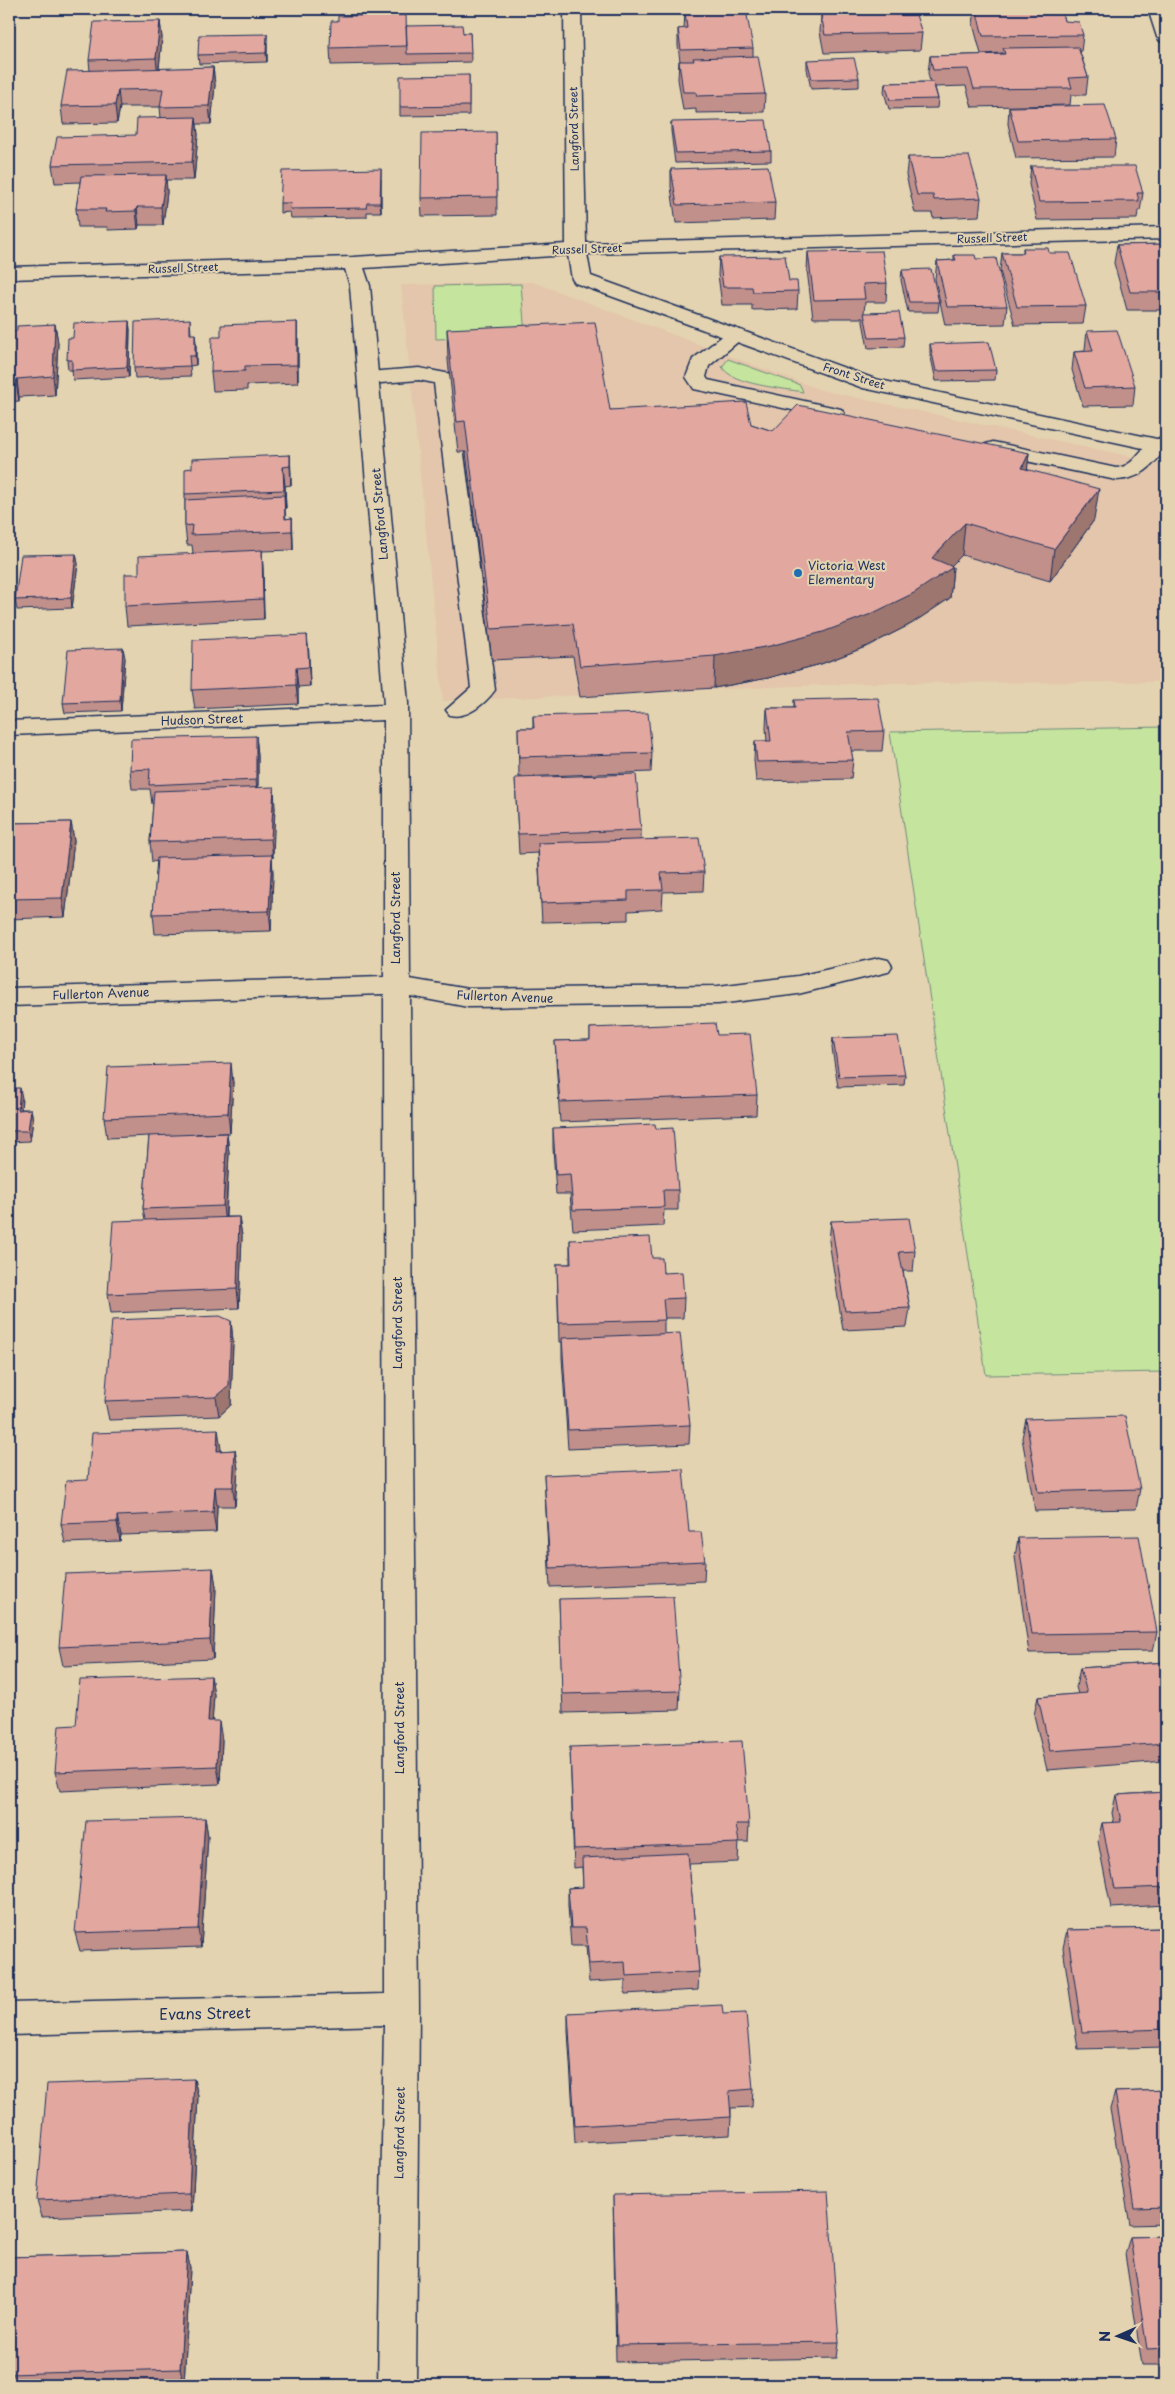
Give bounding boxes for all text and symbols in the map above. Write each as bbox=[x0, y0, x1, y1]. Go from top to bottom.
street label: Langford Street bbox=[564, 86, 583, 172]
street label: Russell Street bbox=[956, 228, 1028, 247]
street label: Russell Street bbox=[551, 239, 623, 258]
street label: Russell Street bbox=[147, 258, 219, 277]
street label: Front Street bbox=[821, 358, 888, 394]
street label: Langford Street bbox=[366, 467, 392, 561]
place label: Victoria West Elementary bbox=[808, 556, 886, 588]
marker: Victoria West Elementary bbox=[792, 567, 804, 579]
street label: Hudson Street bbox=[160, 709, 244, 729]
street label: Langford Street bbox=[386, 872, 404, 964]
street label: Fullerton Avenue bbox=[52, 982, 150, 1004]
street label: Fullerton Avenue bbox=[456, 985, 554, 1007]
street label: Langford Street bbox=[388, 1277, 406, 1369]
street label: Langford Street bbox=[390, 1682, 408, 1774]
street label: Evans Street bbox=[159, 2000, 251, 2025]
street label: Langford Street bbox=[389, 2086, 409, 2179]
north arrow bbox=[1092, 2312, 1142, 2362]
text: N bbox=[1094, 2331, 1115, 2342]

